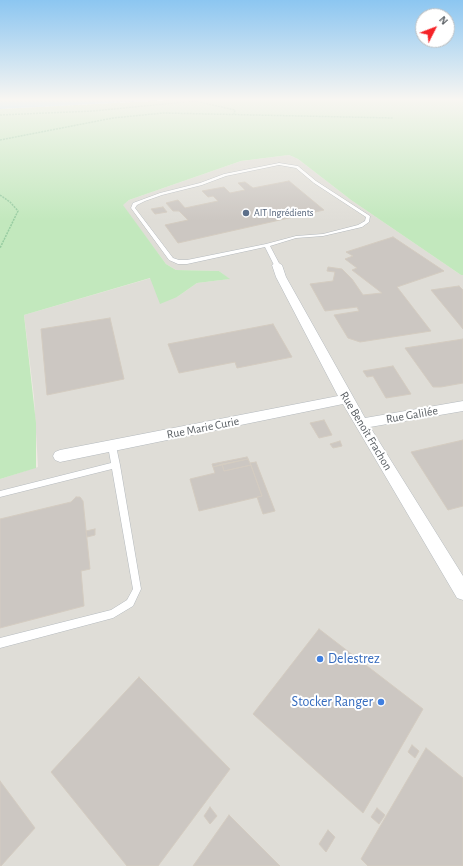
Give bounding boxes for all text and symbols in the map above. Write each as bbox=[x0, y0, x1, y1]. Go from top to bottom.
north arrow bbox=[415, 8, 455, 48]
text: N bbox=[437, 14, 450, 27]
place label: AIT Ingrédients bbox=[254, 207, 314, 219]
marker: AIT Ingrédients bbox=[241, 208, 251, 218]
street label: Rue Benoît Frachon bbox=[337, 389, 395, 473]
street label: Rue Galilée bbox=[385, 403, 439, 427]
street label: Rue Marie Curie bbox=[166, 414, 240, 442]
place label: Delestrez bbox=[328, 651, 380, 667]
marker: Delestrez bbox=[315, 654, 325, 664]
place label: Stocker Ranger bbox=[292, 694, 373, 710]
marker: Stocker Ranger bbox=[376, 697, 386, 707]

